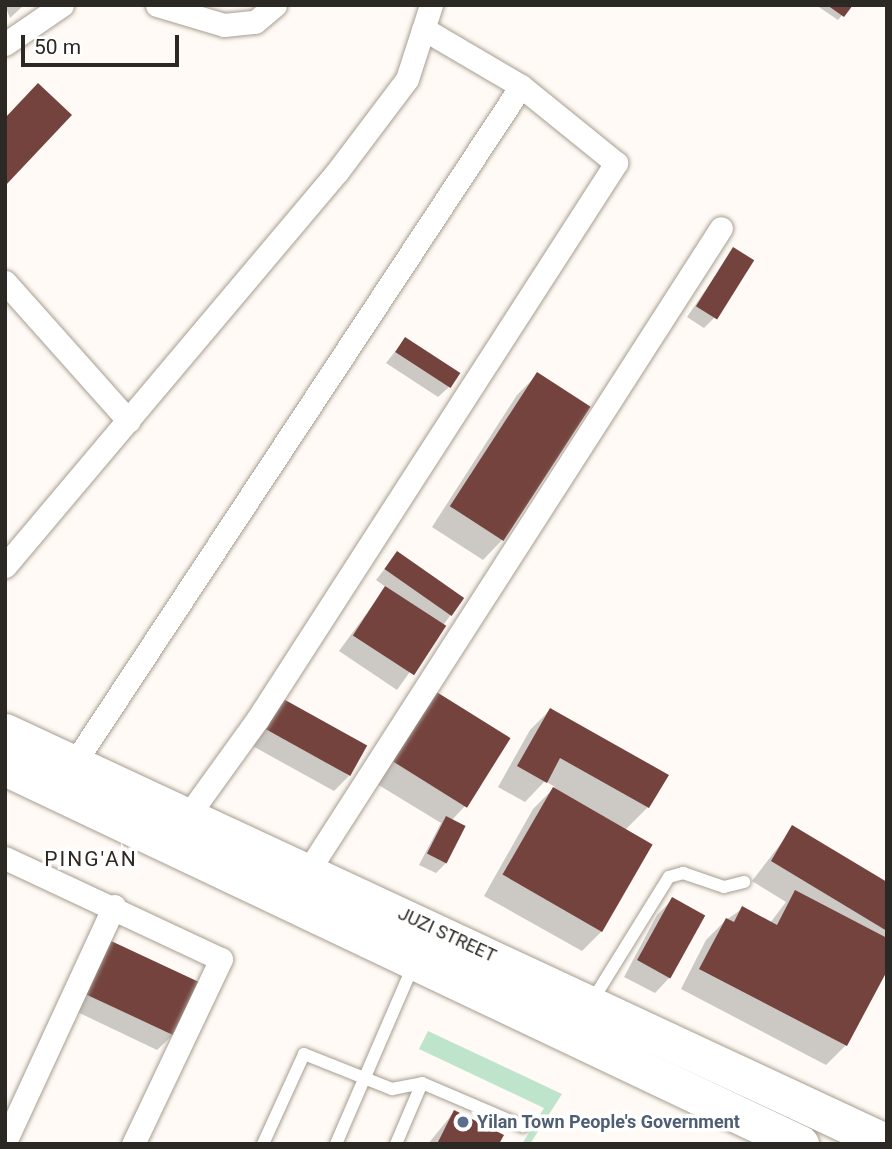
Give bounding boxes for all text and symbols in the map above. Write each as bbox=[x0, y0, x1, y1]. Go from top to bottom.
scale bar bbox=[24, 21, 182, 65]
text: 50 m bbox=[34, 35, 81, 59]
district label: PING'AN bbox=[45, 846, 137, 872]
street label: JUZI STREET bbox=[395, 903, 499, 967]
place label: Yilan Town People's Government bbox=[477, 1111, 740, 1133]
marker: Yilan Town People's Government bbox=[455, 1114, 471, 1130]

